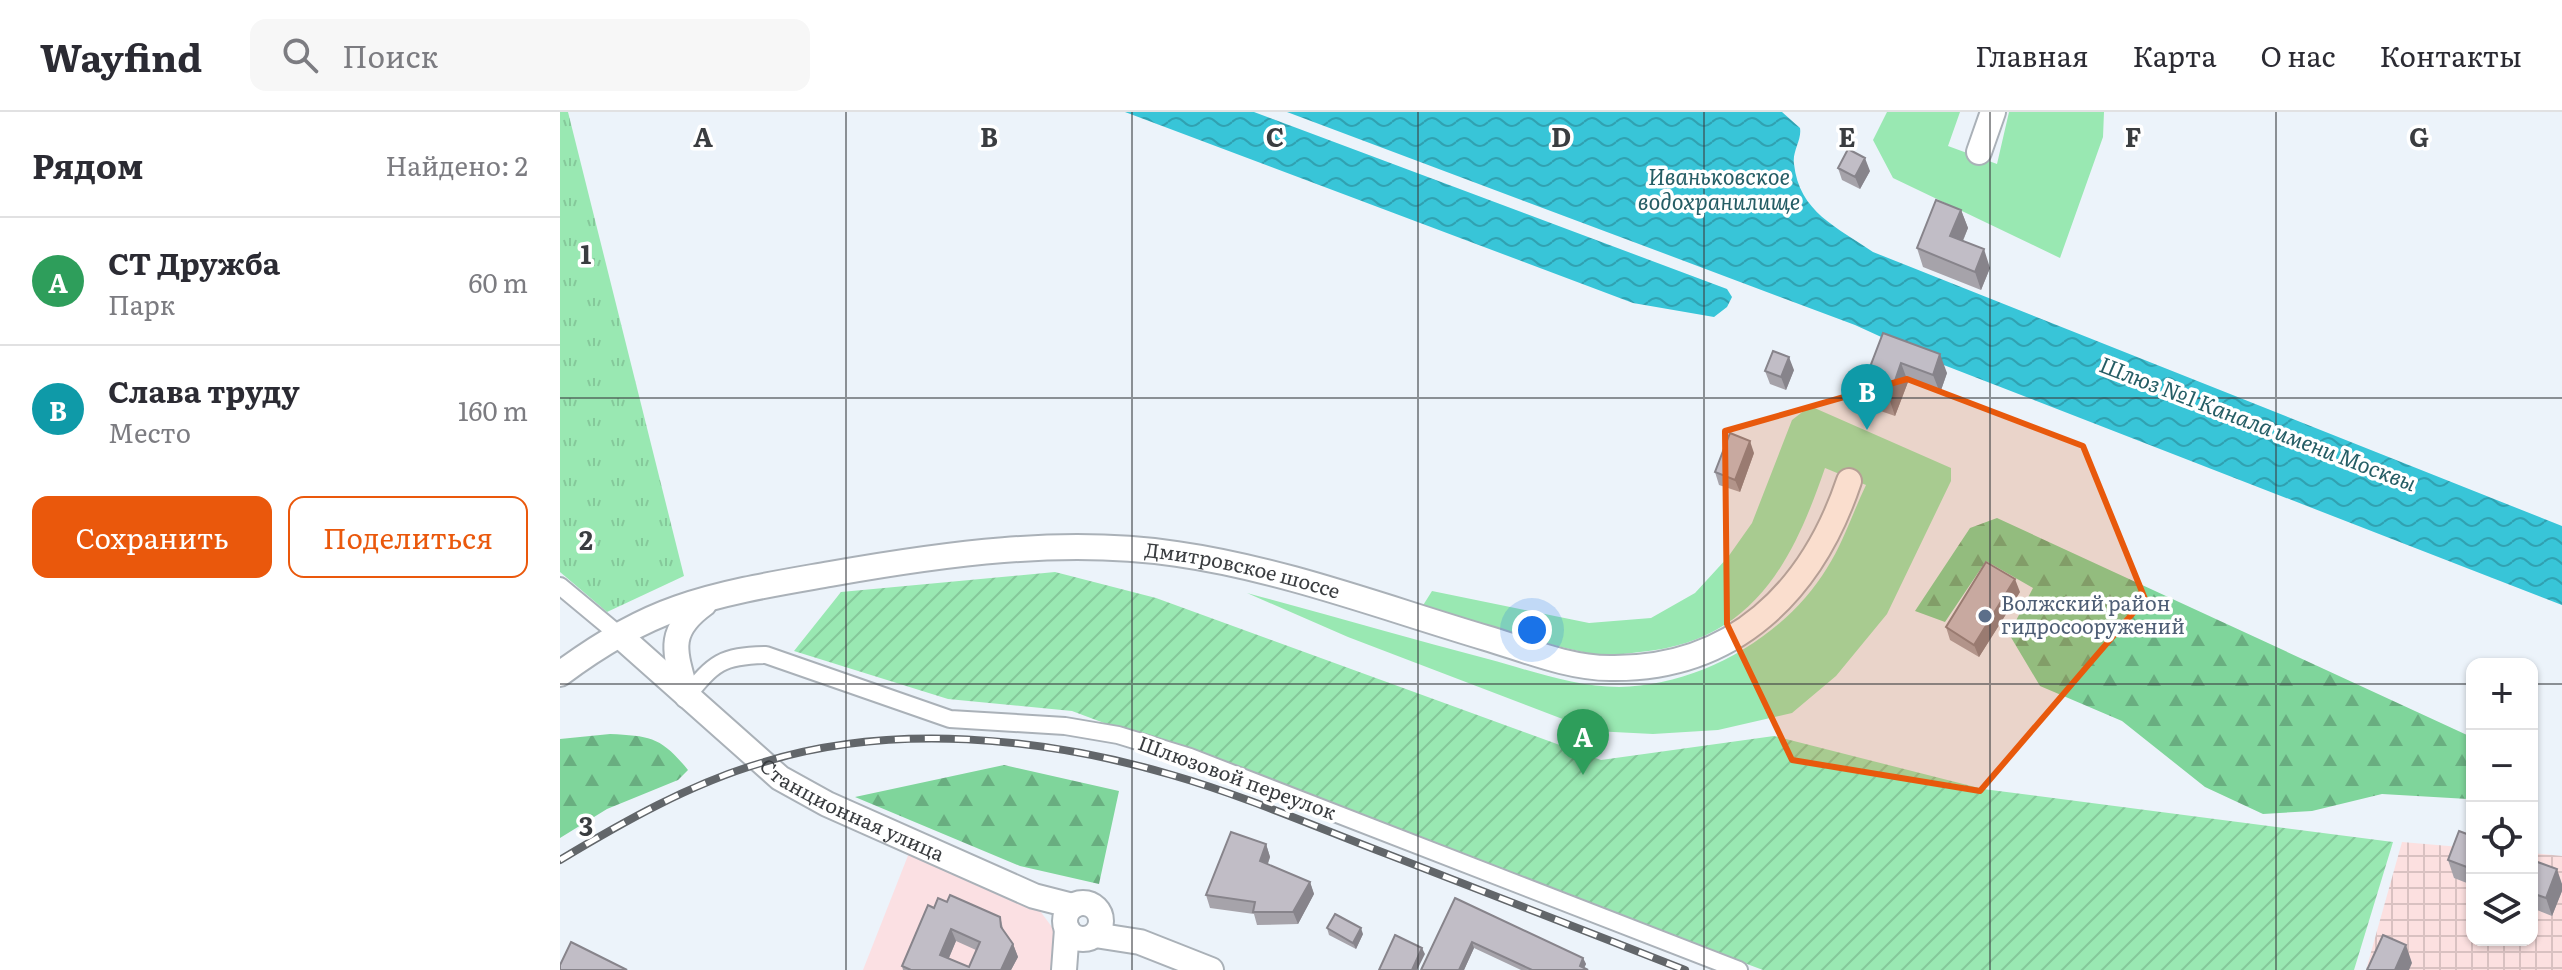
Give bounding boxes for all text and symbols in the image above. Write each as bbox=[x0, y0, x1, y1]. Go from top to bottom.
search box bbox=[250, 19, 810, 91]
text: Wayfind bbox=[40, 27, 202, 84]
icon: search bbox=[278, 33, 322, 77]
text: Поиск bbox=[342, 33, 438, 77]
text: Главная bbox=[1975, 34, 2089, 76]
text: Карта bbox=[2133, 34, 2216, 76]
text: О нас bbox=[2260, 34, 2336, 76]
text: Контакты bbox=[2380, 34, 2522, 76]
text: A bbox=[693, 116, 713, 155]
text: B bbox=[980, 116, 998, 155]
text: C bbox=[1266, 116, 1284, 155]
text: D bbox=[1551, 116, 1571, 155]
text: E bbox=[1838, 116, 1856, 155]
text: F bbox=[2125, 116, 2141, 155]
text: G bbox=[2409, 116, 2429, 155]
text: Рядом bbox=[32, 139, 144, 189]
text: Найдено: 2 bbox=[385, 145, 528, 184]
water label: Иваньковское водохранилище bbox=[1638, 159, 1800, 217]
text: 1 bbox=[581, 233, 592, 272]
text: СТ Дружба bbox=[108, 240, 280, 284]
text: A bbox=[48, 262, 68, 301]
text: 60 m bbox=[469, 262, 528, 301]
text: Парк bbox=[108, 284, 175, 323]
water label: Шлюз №1 Канала имени Москвы bbox=[2095, 347, 2422, 498]
pin: B bbox=[1841, 364, 1893, 430]
text: Слава труду bbox=[108, 368, 300, 412]
text: B bbox=[49, 390, 67, 429]
text: 160 m bbox=[458, 390, 528, 429]
text: Место bbox=[108, 412, 191, 451]
button: Сохранить bbox=[32, 496, 272, 578]
button: Поделиться bbox=[288, 496, 528, 578]
text: 2 bbox=[579, 519, 593, 558]
street label: Дмитровское шоссе bbox=[1144, 533, 1344, 605]
place label: Волжский район гидросооружений bbox=[2001, 587, 2185, 640]
marker: Волжский район гидросооружений bbox=[1976, 607, 1994, 625]
your location bbox=[1512, 610, 1552, 650]
map controls bbox=[2466, 658, 2538, 946]
button: + bbox=[2466, 658, 2538, 730]
pin: A bbox=[1557, 709, 1609, 775]
street label: Шлюзовой переулок bbox=[1135, 726, 1341, 826]
button: − bbox=[2466, 730, 2538, 802]
street label: Станционная улица bbox=[754, 750, 950, 868]
button: locate bbox=[2466, 802, 2538, 874]
text: 3 bbox=[579, 805, 593, 844]
button: layers bbox=[2466, 874, 2538, 946]

